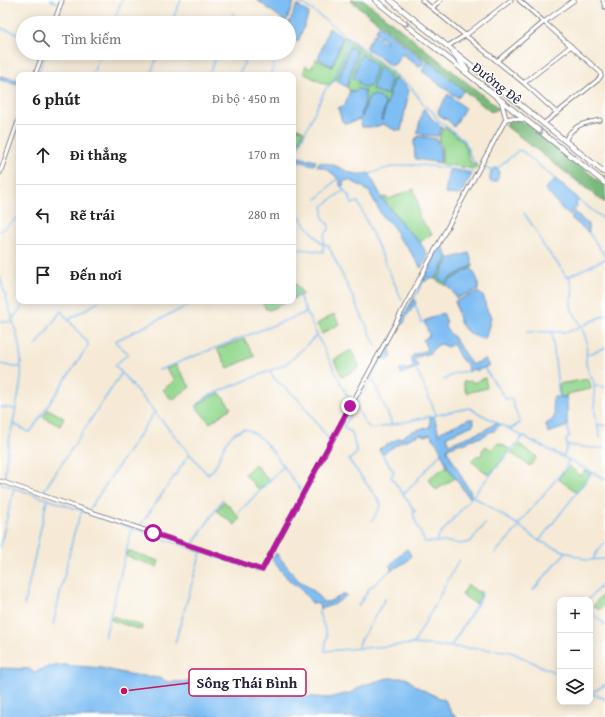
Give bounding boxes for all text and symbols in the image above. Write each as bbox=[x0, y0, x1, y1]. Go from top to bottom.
search box bbox=[16, 16, 296, 60]
one-way arrow bbox=[401, 20, 408, 27]
icon: search bbox=[30, 27, 52, 49]
text: Tìm kiếm bbox=[62, 28, 121, 49]
street label: Đường Đê bbox=[468, 57, 526, 109]
text: 6 phút bbox=[32, 86, 80, 111]
text: Đi bộ · 450 m bbox=[212, 89, 280, 108]
one-way arrow bbox=[536, 127, 543, 134]
icon: ahead bbox=[32, 144, 54, 166]
text: Đi thẳng bbox=[70, 144, 127, 165]
text: 170 m bbox=[248, 145, 280, 164]
icon: left bbox=[32, 204, 54, 226]
text: Rẽ trái bbox=[70, 204, 115, 225]
text: 280 m bbox=[248, 205, 280, 224]
icon: arrive bbox=[32, 264, 54, 286]
text: Đến nơi bbox=[70, 264, 122, 285]
route end bbox=[341, 397, 359, 415]
route start bbox=[144, 524, 162, 542]
map controls bbox=[557, 597, 593, 705]
button: + bbox=[557, 597, 593, 633]
button: − bbox=[557, 633, 593, 669]
callout: Sông Thái Bình bbox=[189, 669, 306, 696]
button: layers bbox=[557, 669, 593, 705]
text: Sông Thái Bình bbox=[197, 672, 298, 693]

